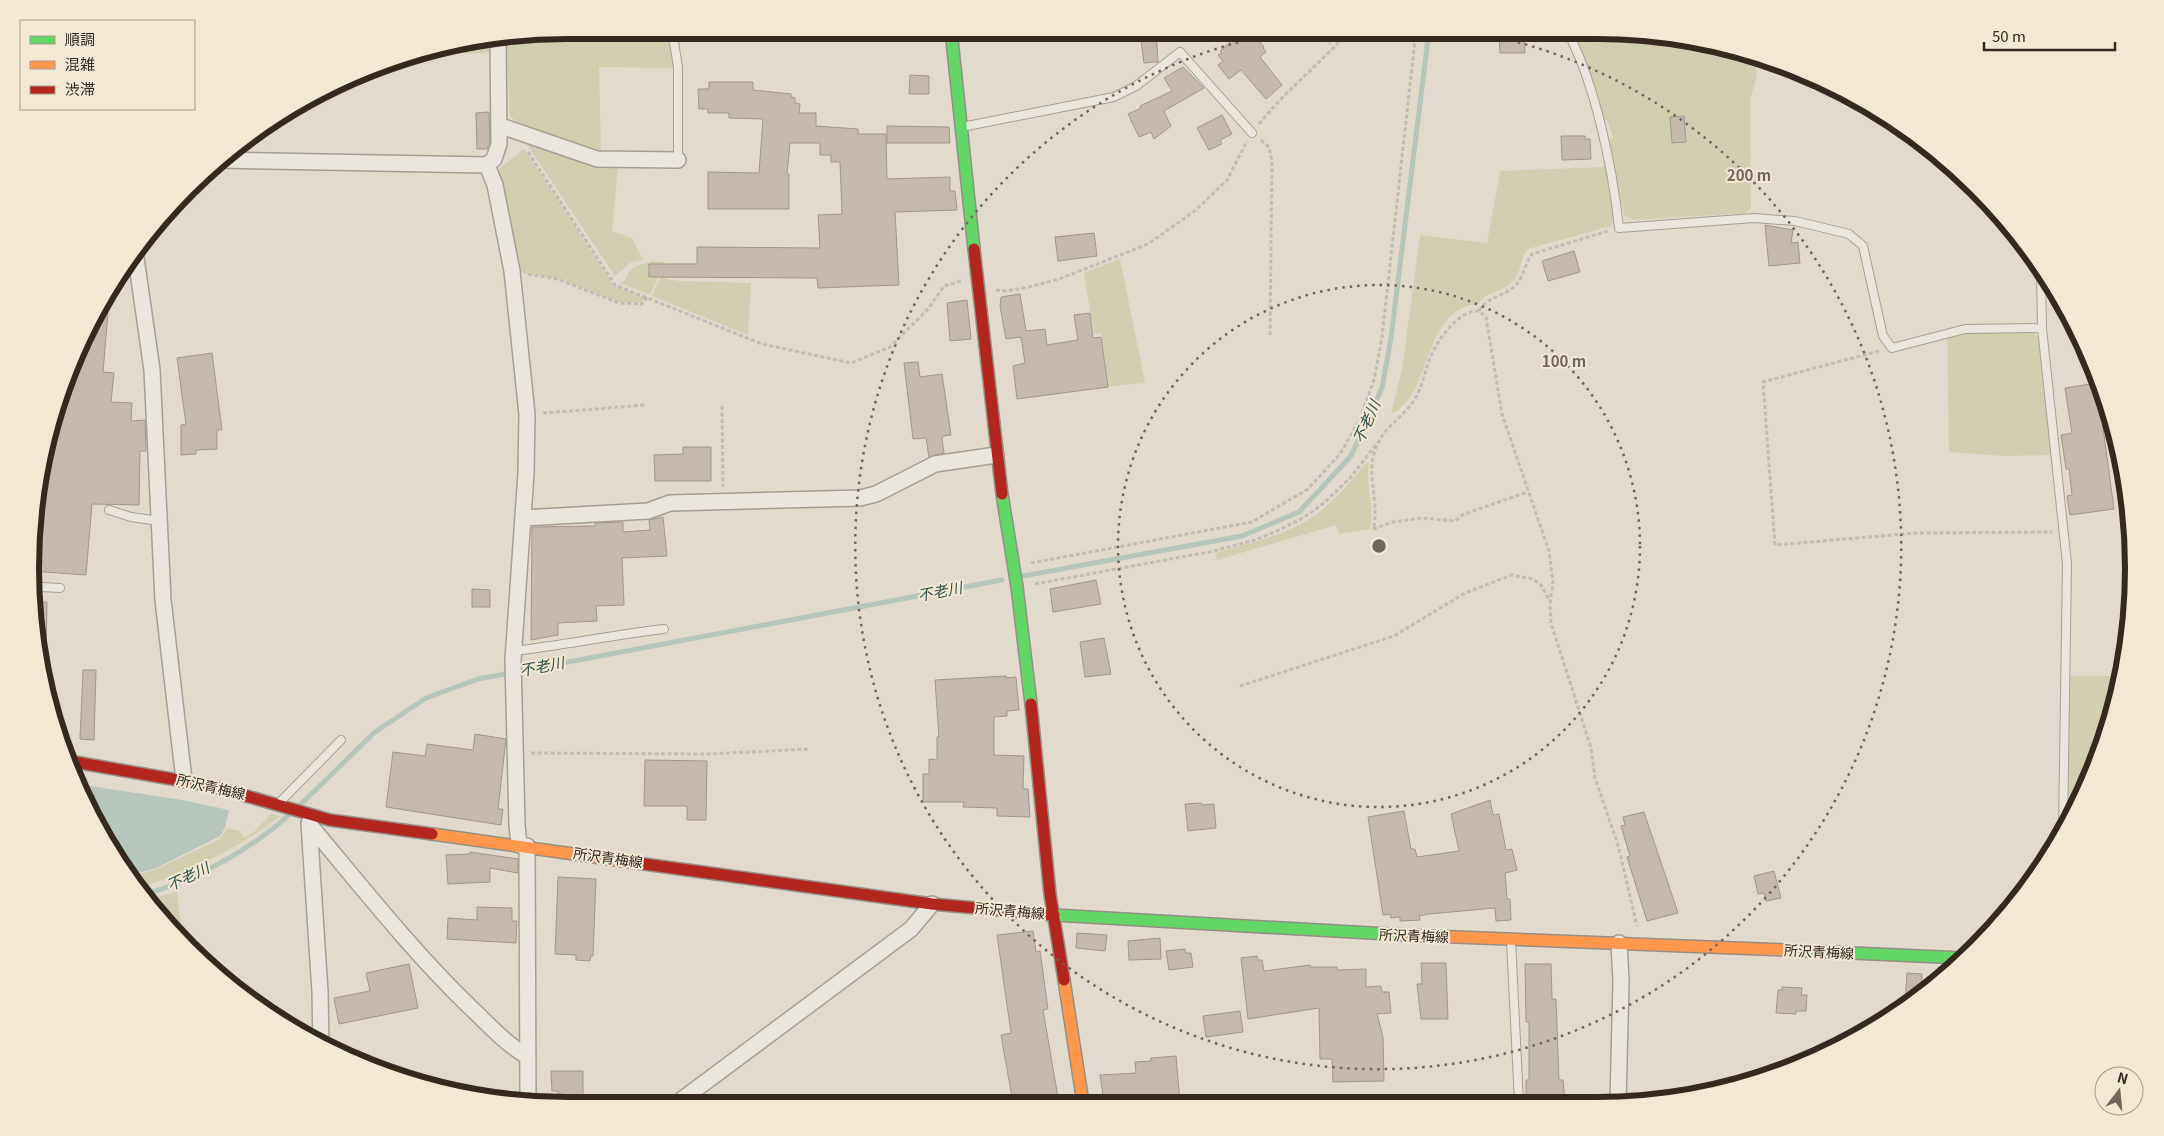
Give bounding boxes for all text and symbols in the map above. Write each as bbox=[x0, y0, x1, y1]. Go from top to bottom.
legend bbox=[20, 20, 195, 110]
scale bar bbox=[1984, 20, 2115, 52]
text: 50 m bbox=[1992, 25, 2026, 46]
text: 順調 bbox=[65, 28, 95, 49]
text: 混雑 bbox=[65, 53, 95, 74]
text: 渋滞 bbox=[65, 78, 95, 99]
text: 200 m bbox=[1727, 164, 1771, 185]
text: 100 m bbox=[1542, 350, 1586, 371]
water label: 不老川 bbox=[1347, 395, 1385, 446]
centre of rings bbox=[1370, 537, 1388, 555]
water label: 不老川 bbox=[916, 576, 966, 605]
water label: 不老川 bbox=[518, 651, 568, 680]
street label: 所沢青梅線 bbox=[175, 768, 248, 804]
street label: 所沢青梅線 bbox=[572, 842, 644, 872]
water label: 不老川 bbox=[163, 855, 214, 895]
street label: 所沢青梅線 bbox=[974, 897, 1046, 923]
street label: 所沢青梅線 bbox=[1379, 924, 1449, 946]
street label: 所沢青梅線 bbox=[1784, 939, 1855, 963]
north arrow bbox=[2094, 1066, 2144, 1116]
text: N bbox=[2115, 1066, 2131, 1089]

